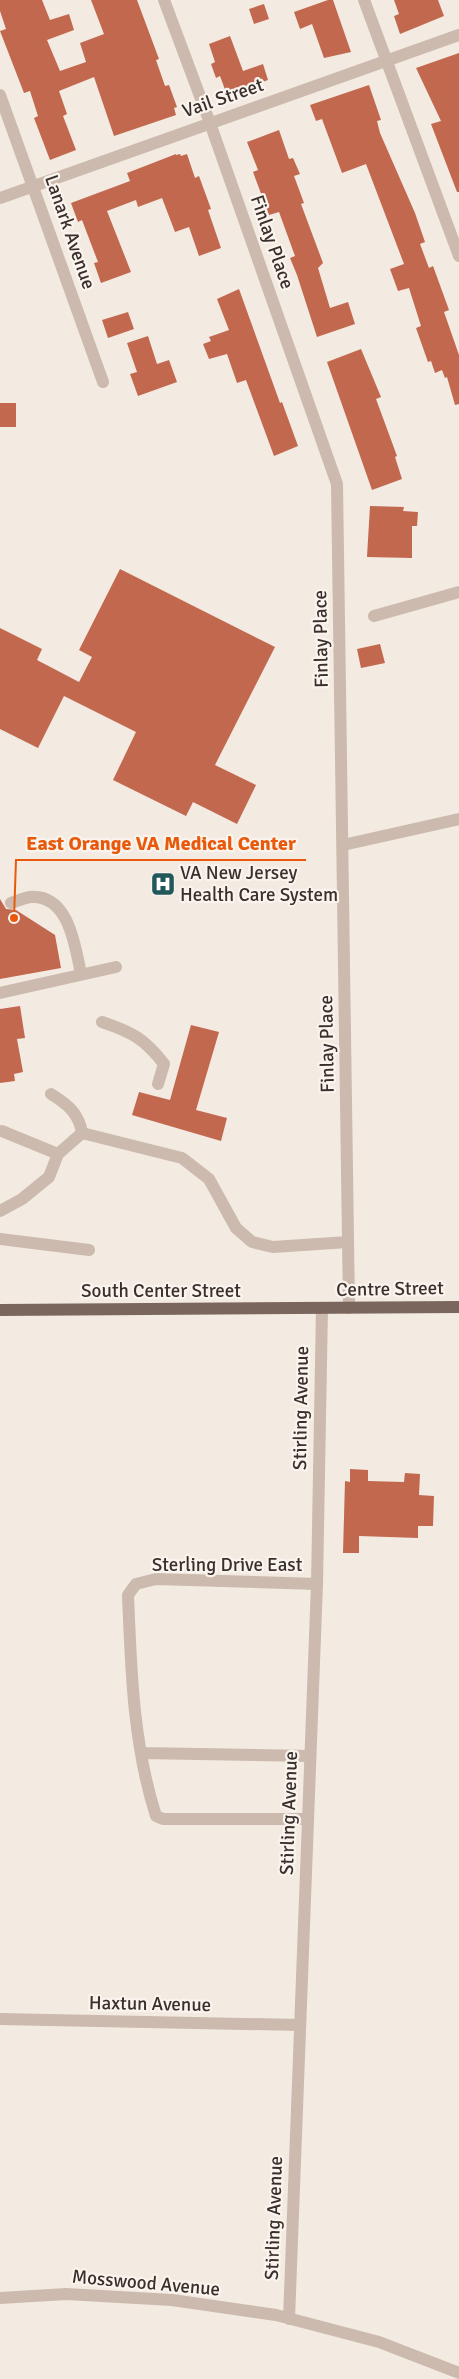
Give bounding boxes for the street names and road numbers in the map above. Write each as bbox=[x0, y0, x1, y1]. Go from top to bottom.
street label: Vail Street bbox=[179, 73, 267, 123]
street label: Lanark Avenue bbox=[39, 172, 101, 292]
street label: Finlay Place bbox=[245, 192, 299, 292]
street label: Finlay Place bbox=[308, 590, 334, 688]
street label: Finlay Place bbox=[314, 995, 340, 1093]
street label: Centre Street bbox=[336, 1276, 444, 1302]
street label: South Center Street bbox=[81, 1279, 241, 1303]
street label: Stirling Avenue bbox=[288, 1346, 314, 1470]
street label: Sterling Drive East bbox=[152, 1553, 303, 1577]
street label: Stirling Avenue bbox=[275, 1751, 303, 1875]
street label: Haxtun Avenue bbox=[89, 1991, 211, 2017]
street label: Stirling Avenue bbox=[260, 2156, 288, 2280]
street label: Mosswood Avenue bbox=[71, 2265, 221, 2301]

